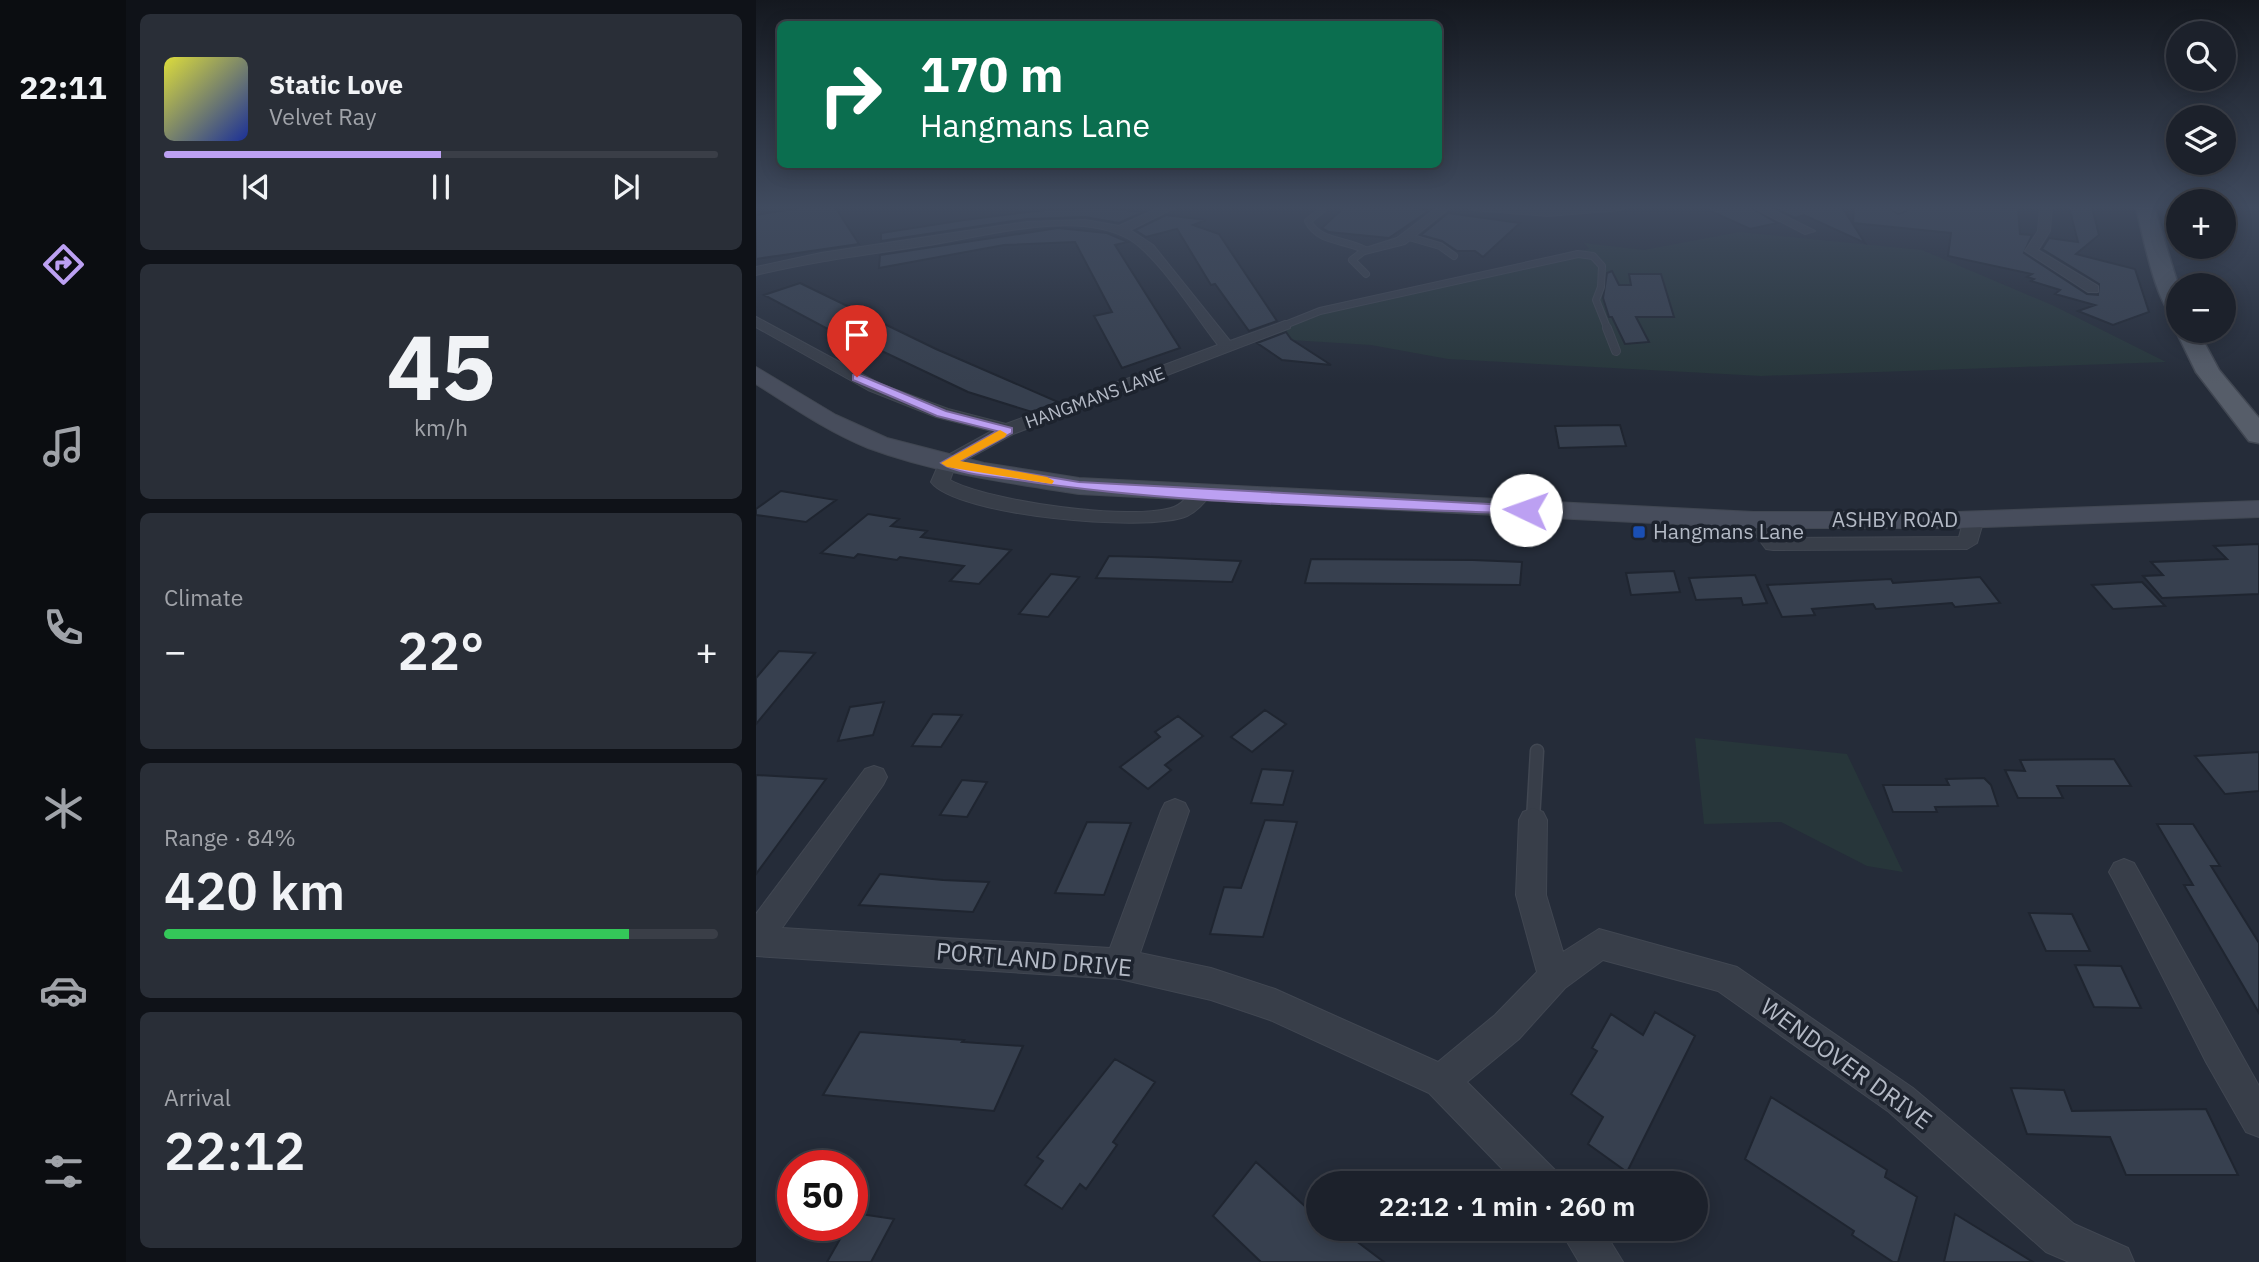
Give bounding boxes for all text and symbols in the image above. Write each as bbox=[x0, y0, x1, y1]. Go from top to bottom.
map controls bbox=[2166, 21, 2236, 343]
button: search bbox=[2166, 21, 2236, 91]
text: 170 m bbox=[920, 42, 1064, 105]
icon: right bbox=[805, 49, 896, 140]
text: 22:11 bbox=[19, 66, 107, 108]
text: Static Love bbox=[269, 67, 403, 101]
text: Velvet Ray bbox=[269, 101, 376, 131]
text: Hangmans Lane bbox=[920, 104, 1150, 146]
button: layers bbox=[2166, 105, 2236, 175]
icon: previous bbox=[237, 168, 275, 206]
icon: pause bbox=[422, 168, 460, 206]
icon: next bbox=[607, 168, 645, 206]
button: + bbox=[2166, 189, 2236, 259]
icon: directions bbox=[39, 240, 88, 289]
button: − bbox=[2166, 273, 2236, 343]
pin bbox=[827, 305, 887, 377]
text: 45 bbox=[386, 307, 496, 425]
icon: arrive bbox=[838, 316, 876, 354]
street label: HANGMANS LANE bbox=[1022, 362, 1168, 434]
text: km/h bbox=[414, 412, 468, 442]
icon: music bbox=[39, 422, 88, 471]
position arrow bbox=[1489, 473, 1563, 547]
street label: ASHBY ROAD bbox=[1832, 505, 1958, 533]
place label: Hangmans Lane bbox=[1653, 517, 1804, 545]
marker: Hangmans Lane bbox=[1631, 524, 1647, 540]
text: Climate bbox=[164, 582, 243, 612]
icon: phone bbox=[39, 603, 88, 652]
text: 22° bbox=[398, 617, 484, 684]
text: − bbox=[164, 626, 187, 675]
text: + bbox=[695, 626, 718, 675]
icon: climate bbox=[39, 784, 88, 833]
text: Range · 84% bbox=[164, 822, 296, 852]
text: 420 km bbox=[164, 857, 345, 924]
street label: PORTLAND DRIVE bbox=[935, 935, 1133, 983]
icon: car bbox=[39, 966, 88, 1015]
street label: WENDOVER DRIVE bbox=[1754, 990, 1939, 1136]
text: Arrival bbox=[164, 1082, 231, 1112]
text: 22:12 bbox=[164, 1117, 305, 1184]
icon: filters bbox=[39, 1147, 88, 1196]
speed limit sign: 50 bbox=[777, 1150, 868, 1241]
text: 22:12 · 1 min · 260 m bbox=[1379, 1189, 1635, 1223]

